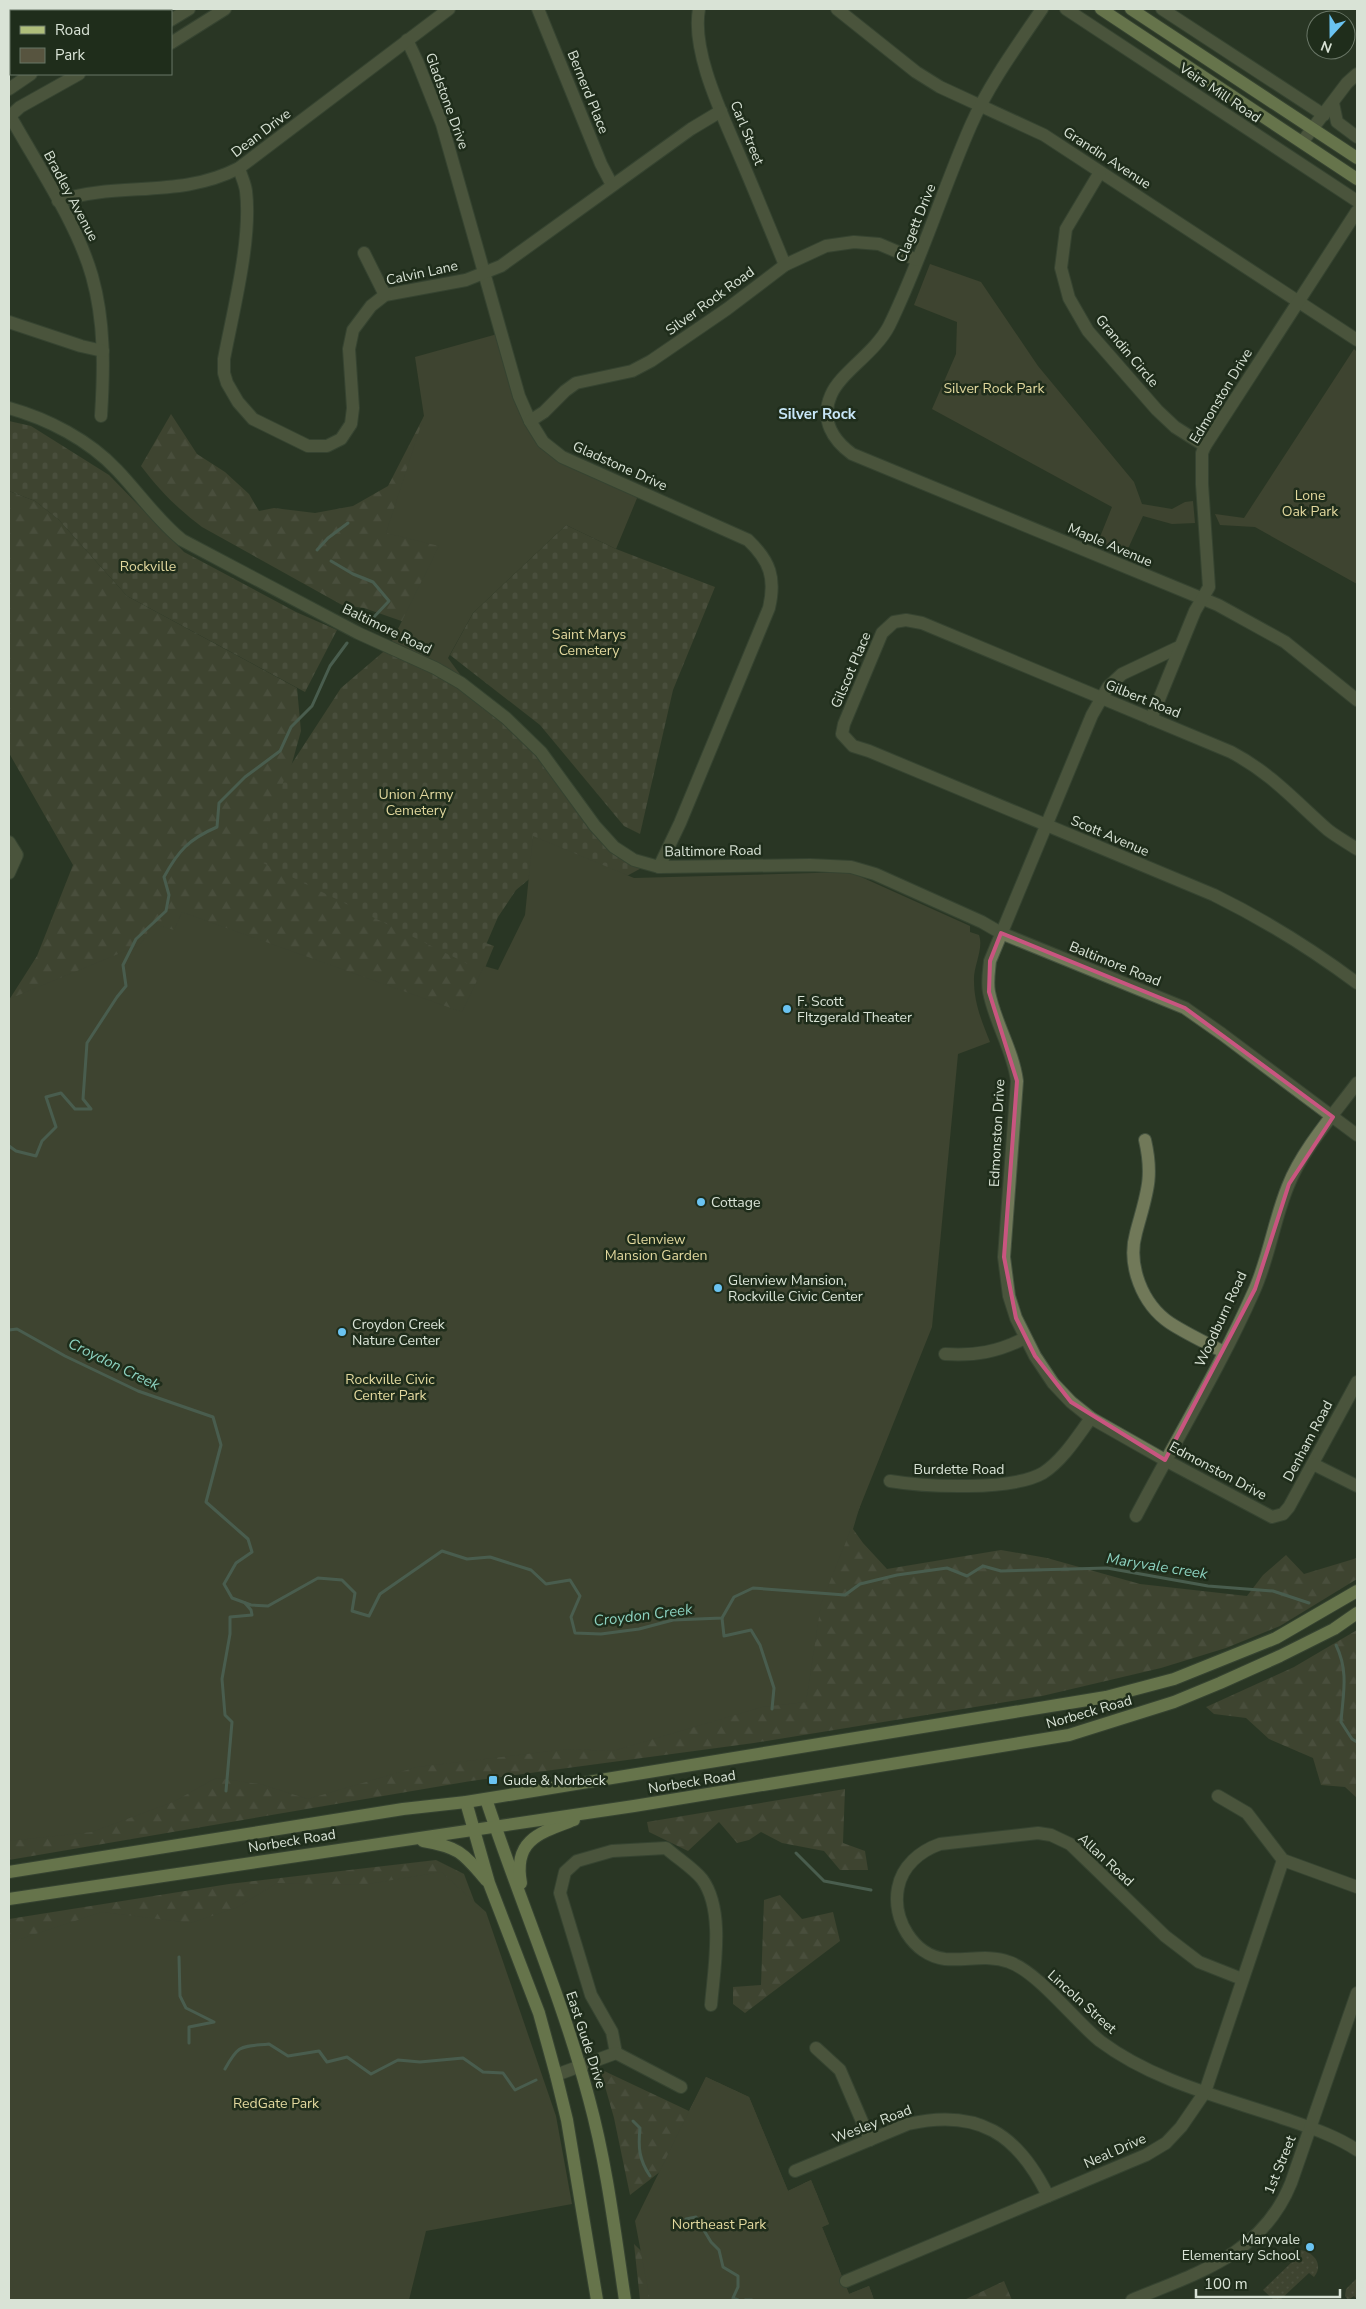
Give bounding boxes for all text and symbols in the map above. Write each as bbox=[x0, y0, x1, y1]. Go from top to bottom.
legend bbox=[10, 10, 172, 75]
north arrow bbox=[1306, 10, 1356, 60]
text: Road bbox=[55, 20, 90, 40]
text: N bbox=[1318, 36, 1335, 57]
text: Park bbox=[55, 45, 85, 65]
street label: Bernerd Place bbox=[563, 48, 613, 136]
street label: Gladstone Drive bbox=[421, 50, 473, 152]
street label: Veirs Mill Road bbox=[1175, 58, 1264, 127]
street label: Carl Street bbox=[726, 98, 768, 168]
street label: Dean Drive bbox=[227, 104, 295, 162]
street label: Grandin Avenue bbox=[1059, 123, 1155, 193]
street label: Bradley Avenue bbox=[39, 147, 103, 245]
street label: Clagett Drive bbox=[892, 181, 940, 265]
street label: Calvin Lane bbox=[384, 256, 460, 290]
street label: Silver Rock Road bbox=[662, 262, 758, 340]
street label: Grandin Circle bbox=[1091, 311, 1163, 391]
street label: Edmonston Drive bbox=[1185, 345, 1257, 447]
park label: Silver Rock Park bbox=[943, 379, 1046, 398]
district label: Silver Rock bbox=[778, 404, 857, 424]
street label: Gladstone Drive bbox=[570, 437, 670, 495]
park label: Lone Oak Park bbox=[1282, 486, 1339, 521]
street label: Maple Avenue bbox=[1065, 519, 1155, 571]
park label: Rockville bbox=[120, 557, 176, 576]
street label: Baltimore Road bbox=[339, 599, 435, 659]
park label: Saint Marys Cemetery bbox=[552, 625, 626, 660]
street label: Gilscot Place bbox=[826, 629, 876, 711]
street label: Gilbert Road bbox=[1103, 675, 1183, 723]
park label: Union Army Cemetery bbox=[378, 785, 454, 820]
street label: Scott Avenue bbox=[1068, 811, 1152, 861]
street label: Baltimore Road bbox=[664, 841, 762, 861]
street label: Baltimore Road bbox=[1066, 937, 1164, 991]
place label: F. Scott FItzgerald Theater bbox=[797, 992, 912, 1027]
marker: F. Scott FItzgerald Theater bbox=[781, 1003, 793, 1015]
street label: Edmonston Drive bbox=[985, 1079, 1009, 1187]
place label: Cottage bbox=[711, 1193, 760, 1212]
marker: Cottage bbox=[695, 1196, 707, 1208]
park label: Glenview Mansion Garden bbox=[605, 1230, 707, 1265]
street label: Woodburn Road bbox=[1191, 1268, 1251, 1370]
place label: Glenview Mansion, Rockville Civic Center bbox=[728, 1271, 863, 1306]
marker: Glenview Mansion, Rockville Civic Center bbox=[712, 1282, 724, 1294]
place label: Croydon Creek Nature Center bbox=[352, 1315, 446, 1350]
marker: Croydon Creek Nature Center bbox=[336, 1326, 348, 1338]
water label: Croydon Creek bbox=[65, 1333, 164, 1395]
park label: Rockville Civic Center Park bbox=[345, 1370, 435, 1405]
street label: Denham Road bbox=[1279, 1397, 1337, 1485]
street label: Edmonston Drive bbox=[1166, 1437, 1270, 1505]
street label: Burdette Road bbox=[913, 1460, 1005, 1479]
water label: Maryvale creek bbox=[1105, 1548, 1209, 1584]
water label: Croydon Creek bbox=[592, 1599, 694, 1631]
street label: Norbeck Road bbox=[1044, 1691, 1134, 1733]
street label: Norbeck Road bbox=[647, 1766, 737, 1798]
place label: Gude & Norbeck bbox=[503, 1771, 607, 1790]
marker: Gude & Norbeck bbox=[487, 1774, 499, 1786]
street label: Norbeck Road bbox=[247, 1825, 337, 1857]
street label: Allan Road bbox=[1074, 1829, 1138, 1891]
street label: Lincoln Street bbox=[1043, 1966, 1121, 2038]
street label: East Gude Drive bbox=[561, 1989, 611, 2091]
park label: RedGate Park bbox=[233, 2094, 320, 2113]
street label: Wesley Road bbox=[830, 2100, 914, 2148]
street label: Neal Drive bbox=[1081, 2129, 1149, 2173]
street label: 1st Street bbox=[1260, 2133, 1300, 2197]
park label: Northeast Park bbox=[672, 2215, 767, 2234]
place label: Maryvale Elementary School bbox=[1182, 2230, 1301, 2265]
marker: Maryvale Elementary School bbox=[1304, 2241, 1316, 2253]
scale bar bbox=[1196, 2266, 1340, 2298]
text: 100 m bbox=[1204, 2274, 1248, 2294]

